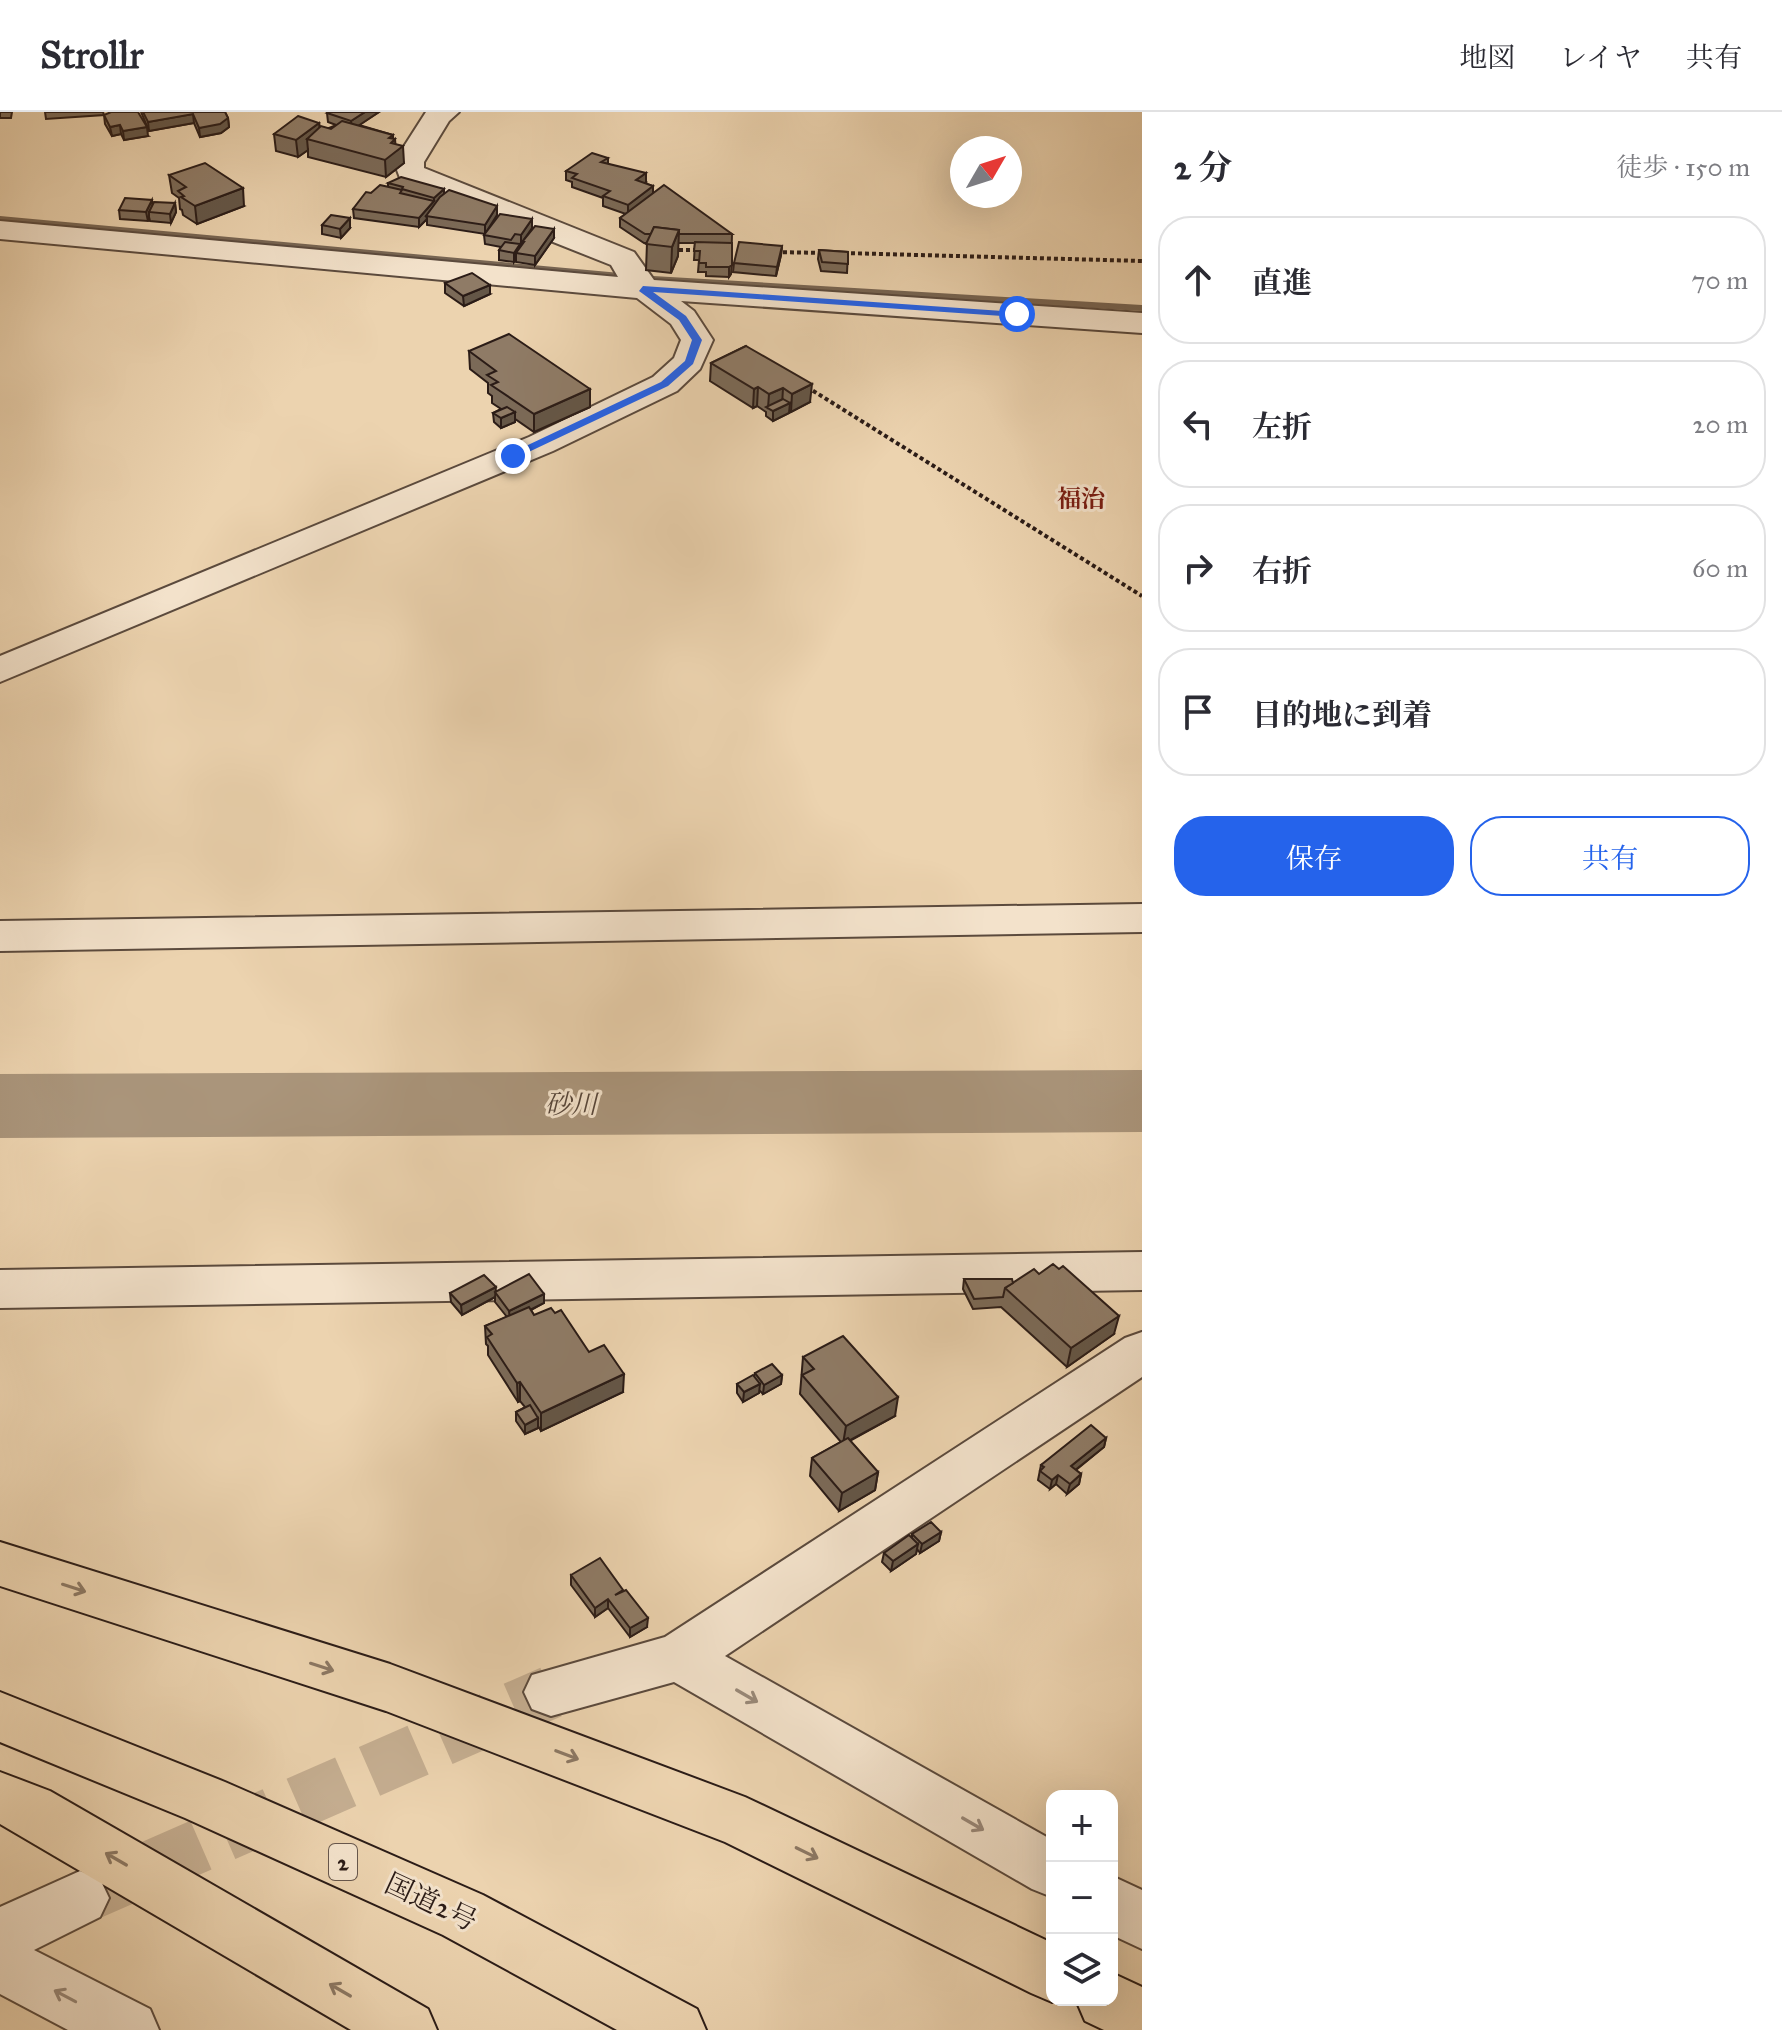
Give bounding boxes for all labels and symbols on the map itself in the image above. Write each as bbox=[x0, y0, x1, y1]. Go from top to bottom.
north arrow bbox=[950, 136, 1022, 208]
route start bbox=[999, 296, 1035, 332]
route end bbox=[495, 438, 531, 474]
district label: 福治 bbox=[1057, 484, 1105, 514]
water label: 砂川 bbox=[545, 1088, 600, 1120]
one-way arrow bbox=[61, 1581, 87, 1596]
one-way arrow bbox=[309, 1661, 334, 1675]
one-way arrow bbox=[735, 1688, 758, 1704]
one-way arrow bbox=[554, 1749, 578, 1763]
one-way arrow bbox=[961, 1816, 984, 1832]
road number: 2 bbox=[329, 1844, 357, 1880]
one-way arrow bbox=[795, 1846, 819, 1861]
one-way arrow bbox=[105, 1851, 128, 1867]
street label: 国道2号 bbox=[379, 1865, 483, 1939]
one-way arrow bbox=[329, 1982, 352, 1998]
one-way arrow bbox=[53, 1988, 77, 2004]

